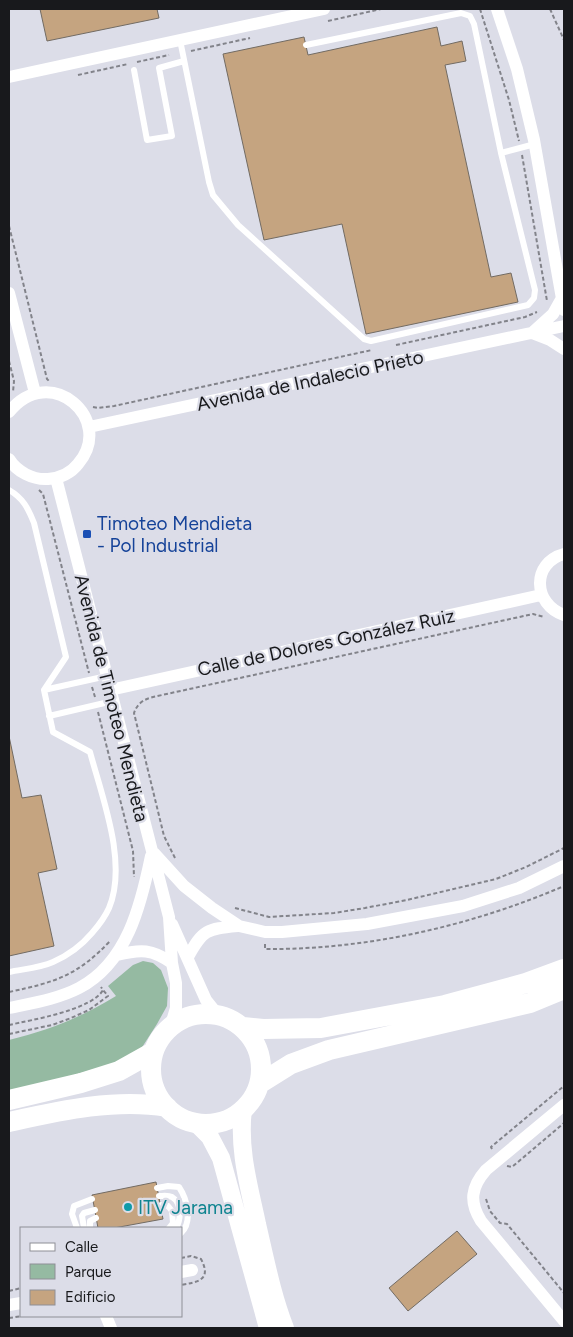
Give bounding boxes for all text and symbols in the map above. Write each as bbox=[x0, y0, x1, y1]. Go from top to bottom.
street label: Avenida de Indalecio Prieto bbox=[195, 345, 426, 416]
place label: Timoteo Mendieta - Pol Industrial bbox=[97, 512, 252, 557]
marker: Timoteo Mendieta - Pol Industrial bbox=[81, 528, 93, 540]
street label: Avenida de Timoteo Mendieta bbox=[70, 572, 153, 824]
street label: Calle de Dolores González Ruiz bbox=[195, 604, 457, 681]
place label: ITV Jarama bbox=[138, 1196, 233, 1219]
marker: ITV Jarama bbox=[122, 1201, 134, 1213]
legend bbox=[20, 1227, 182, 1317]
text: Calle bbox=[65, 1238, 98, 1256]
text: Parque bbox=[65, 1263, 112, 1281]
text: Edificio bbox=[65, 1288, 116, 1306]

